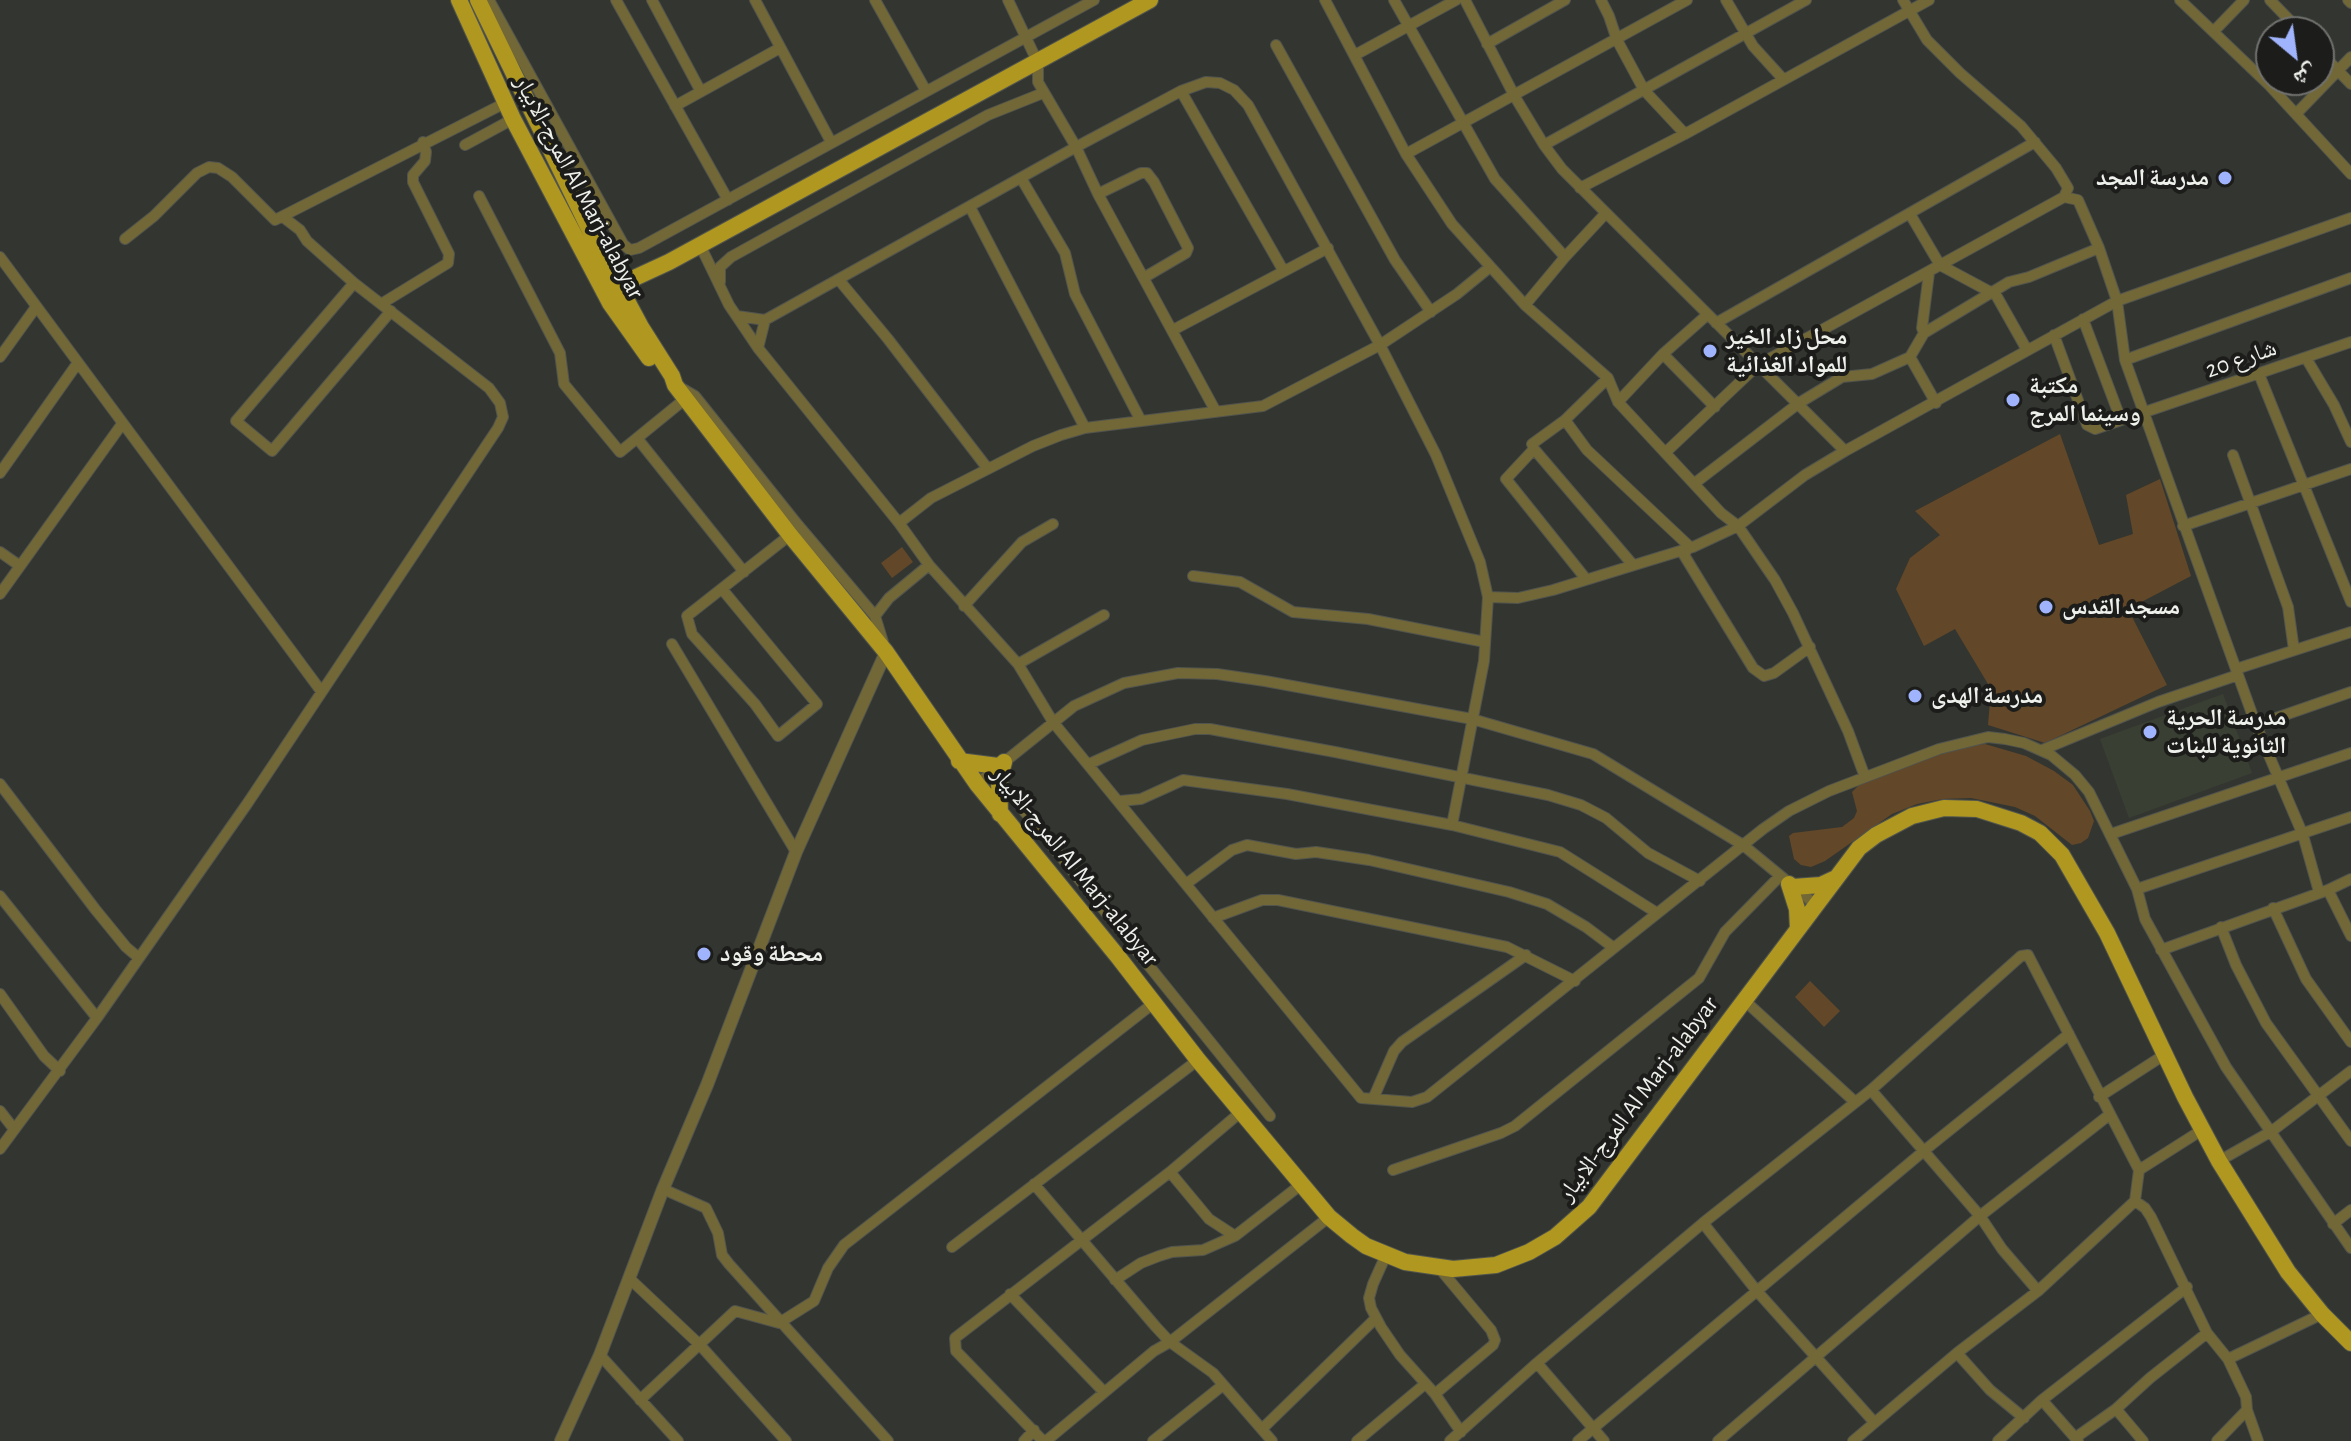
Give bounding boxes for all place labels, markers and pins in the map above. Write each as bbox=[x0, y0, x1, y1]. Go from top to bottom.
place label: مدرسة المجد bbox=[2096, 164, 2209, 192]
marker: مدرسة المجد bbox=[2216, 169, 2234, 187]
place label: محل زاد الخير للمواد الغذائية bbox=[1726, 323, 1847, 379]
marker: محل زاد الخير للمواد الغذائية bbox=[1701, 342, 1719, 360]
place label: مكتبة وسينما المرج bbox=[2029, 372, 2141, 428]
marker: مكتبة وسينما المرج bbox=[2004, 391, 2022, 409]
place label: مسجد القدس bbox=[2062, 593, 2180, 621]
marker: مسجد القدس bbox=[2037, 598, 2055, 616]
place label: مدرسة الهدى bbox=[1931, 682, 2043, 710]
marker: مدرسة الهدى bbox=[1906, 687, 1924, 705]
place label: مدرسة الحرية الثانوية للبنات bbox=[2166, 704, 2286, 760]
marker: مدرسة الحرية الثانوية للبنات bbox=[2141, 723, 2159, 741]
place label: محطة وقود bbox=[720, 940, 823, 968]
marker: محطة وقود bbox=[695, 945, 713, 963]

